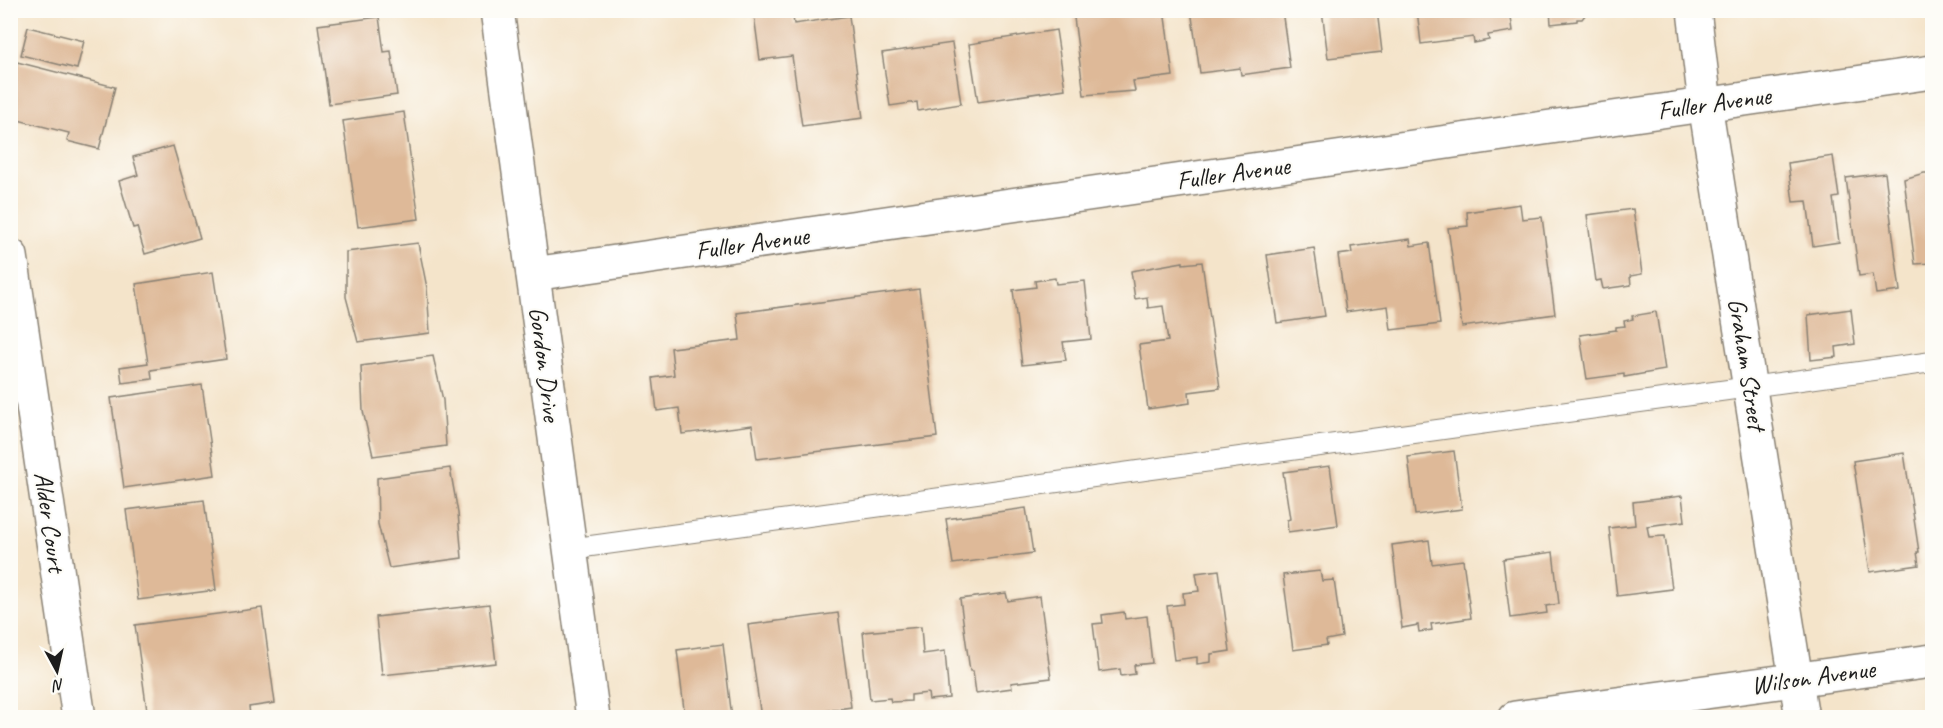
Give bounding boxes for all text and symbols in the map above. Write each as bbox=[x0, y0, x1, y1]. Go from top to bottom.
street label: Fuller Avenue bbox=[1655, 79, 1774, 127]
street label: Fuller Avenue bbox=[1174, 149, 1293, 197]
street label: Fuller Avenue bbox=[693, 219, 812, 267]
street label: Graham Street bbox=[1720, 296, 1774, 436]
street label: Gordon Drive bbox=[522, 305, 569, 426]
street label: Alder Court bbox=[27, 470, 74, 577]
north arrow bbox=[27, 641, 87, 701]
street label: Wilson Avenue bbox=[1749, 652, 1878, 702]
text: N bbox=[50, 674, 65, 696]

